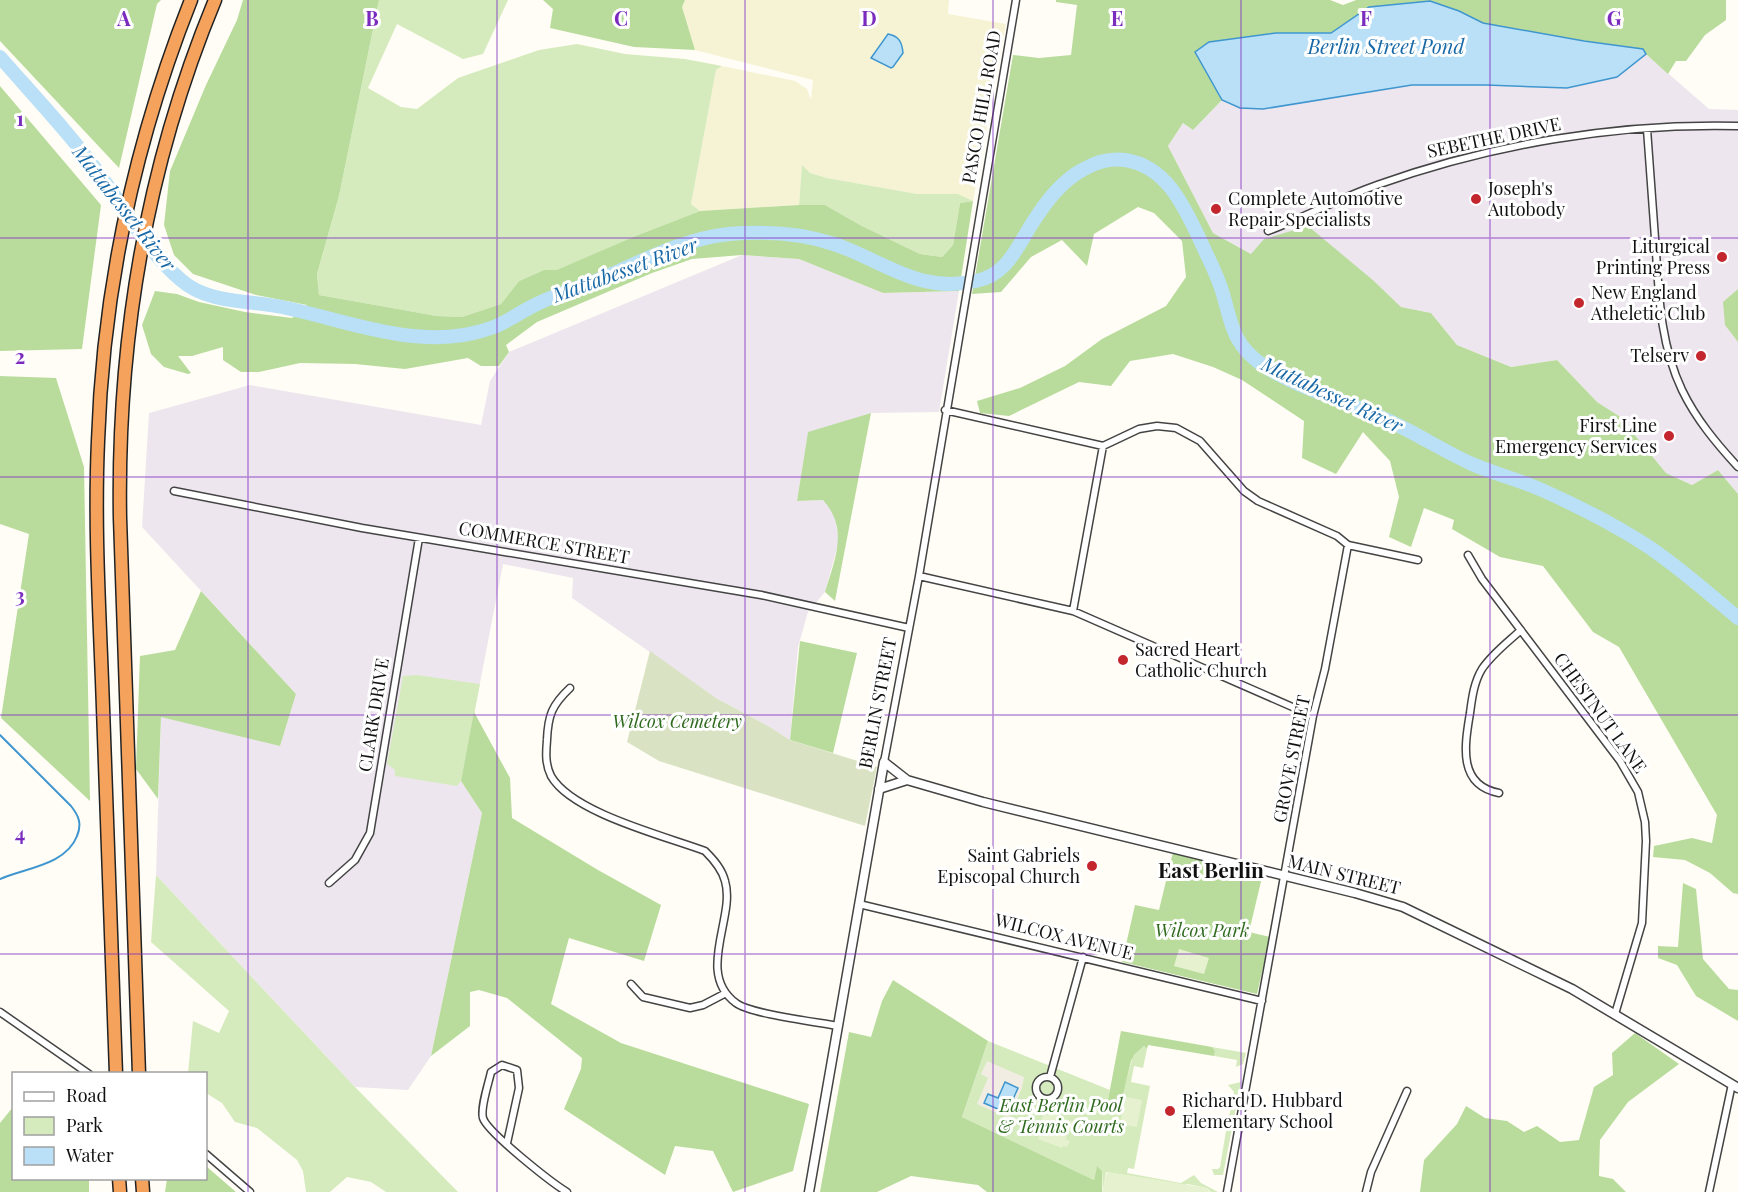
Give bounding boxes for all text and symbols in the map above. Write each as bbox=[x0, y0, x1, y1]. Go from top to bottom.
text: A bbox=[116, 4, 131, 31]
text: B bbox=[365, 4, 379, 31]
text: C bbox=[614, 4, 628, 31]
text: D bbox=[861, 4, 877, 31]
text: E bbox=[1111, 4, 1123, 31]
text: F bbox=[1360, 4, 1372, 31]
text: G bbox=[1607, 4, 1622, 31]
street label: PASCO HILL ROAD bbox=[956, 28, 1006, 185]
water label: Berlin Street Pond bbox=[1307, 32, 1465, 59]
text: 1 bbox=[16, 104, 24, 131]
street label: SEBETHE DRIVE bbox=[1425, 111, 1563, 163]
water label: Mattabesset River bbox=[67, 138, 184, 277]
place label: Joseph's Autobody bbox=[1487, 176, 1565, 221]
place label: Complete Automotive Repair Specialists bbox=[1228, 186, 1403, 231]
marker: Joseph's Autobody bbox=[1469, 192, 1483, 206]
marker: Complete Automotive Repair Specialists bbox=[1209, 202, 1223, 216]
water label: Mattabesset River bbox=[547, 229, 702, 308]
place label: Liturgical Printing Press bbox=[1596, 234, 1710, 279]
marker: Liturgical Printing Press bbox=[1715, 250, 1729, 264]
place label: New England Atheletic Club bbox=[1590, 280, 1705, 325]
marker: New England Atheletic Club bbox=[1572, 296, 1586, 310]
text: 2 bbox=[15, 342, 25, 369]
place label: Telserv bbox=[1630, 343, 1689, 367]
water label: Mattabesset River bbox=[1257, 349, 1409, 439]
marker: Telserv bbox=[1694, 349, 1708, 363]
place label: First Line Emergency Services bbox=[1495, 413, 1657, 458]
marker: First Line Emergency Services bbox=[1662, 429, 1676, 443]
street label: COMMERCE STREET bbox=[457, 515, 631, 569]
text: 3 bbox=[15, 581, 25, 608]
street label: BERLIN STREET bbox=[853, 635, 902, 771]
place label: Sacred Heart Catholic Church bbox=[1135, 637, 1267, 682]
street label: CHESTNUT LANE bbox=[1549, 647, 1653, 777]
marker: Sacred Heart Catholic Church bbox=[1116, 653, 1130, 667]
street label: CLARK DRIVE bbox=[352, 656, 394, 773]
street label: GROVE STREET bbox=[1267, 693, 1315, 825]
park label: Wilcox Cemetery bbox=[612, 709, 742, 733]
text: 4 bbox=[15, 819, 25, 846]
place label: Saint Gabriels Episcopal Church bbox=[937, 843, 1080, 888]
street label: MAIN STREET bbox=[1285, 848, 1403, 900]
district label: East Berlin bbox=[1158, 855, 1264, 883]
marker: Saint Gabriels Episcopal Church bbox=[1085, 859, 1099, 873]
street label: WILCOX AVENUE bbox=[991, 907, 1136, 965]
park label: Wilcox Park bbox=[1155, 918, 1249, 942]
legend bbox=[12, 1072, 207, 1180]
text: Road bbox=[66, 1083, 107, 1107]
place label: Richard D. Hubbard Elementary School bbox=[1182, 1088, 1343, 1133]
park label: East Berlin Pool & Tennis Courts bbox=[998, 1093, 1124, 1138]
marker: Richard D. Hubbard Elementary School bbox=[1163, 1104, 1177, 1118]
text: Park bbox=[66, 1113, 103, 1137]
text: Water bbox=[65, 1143, 114, 1167]

